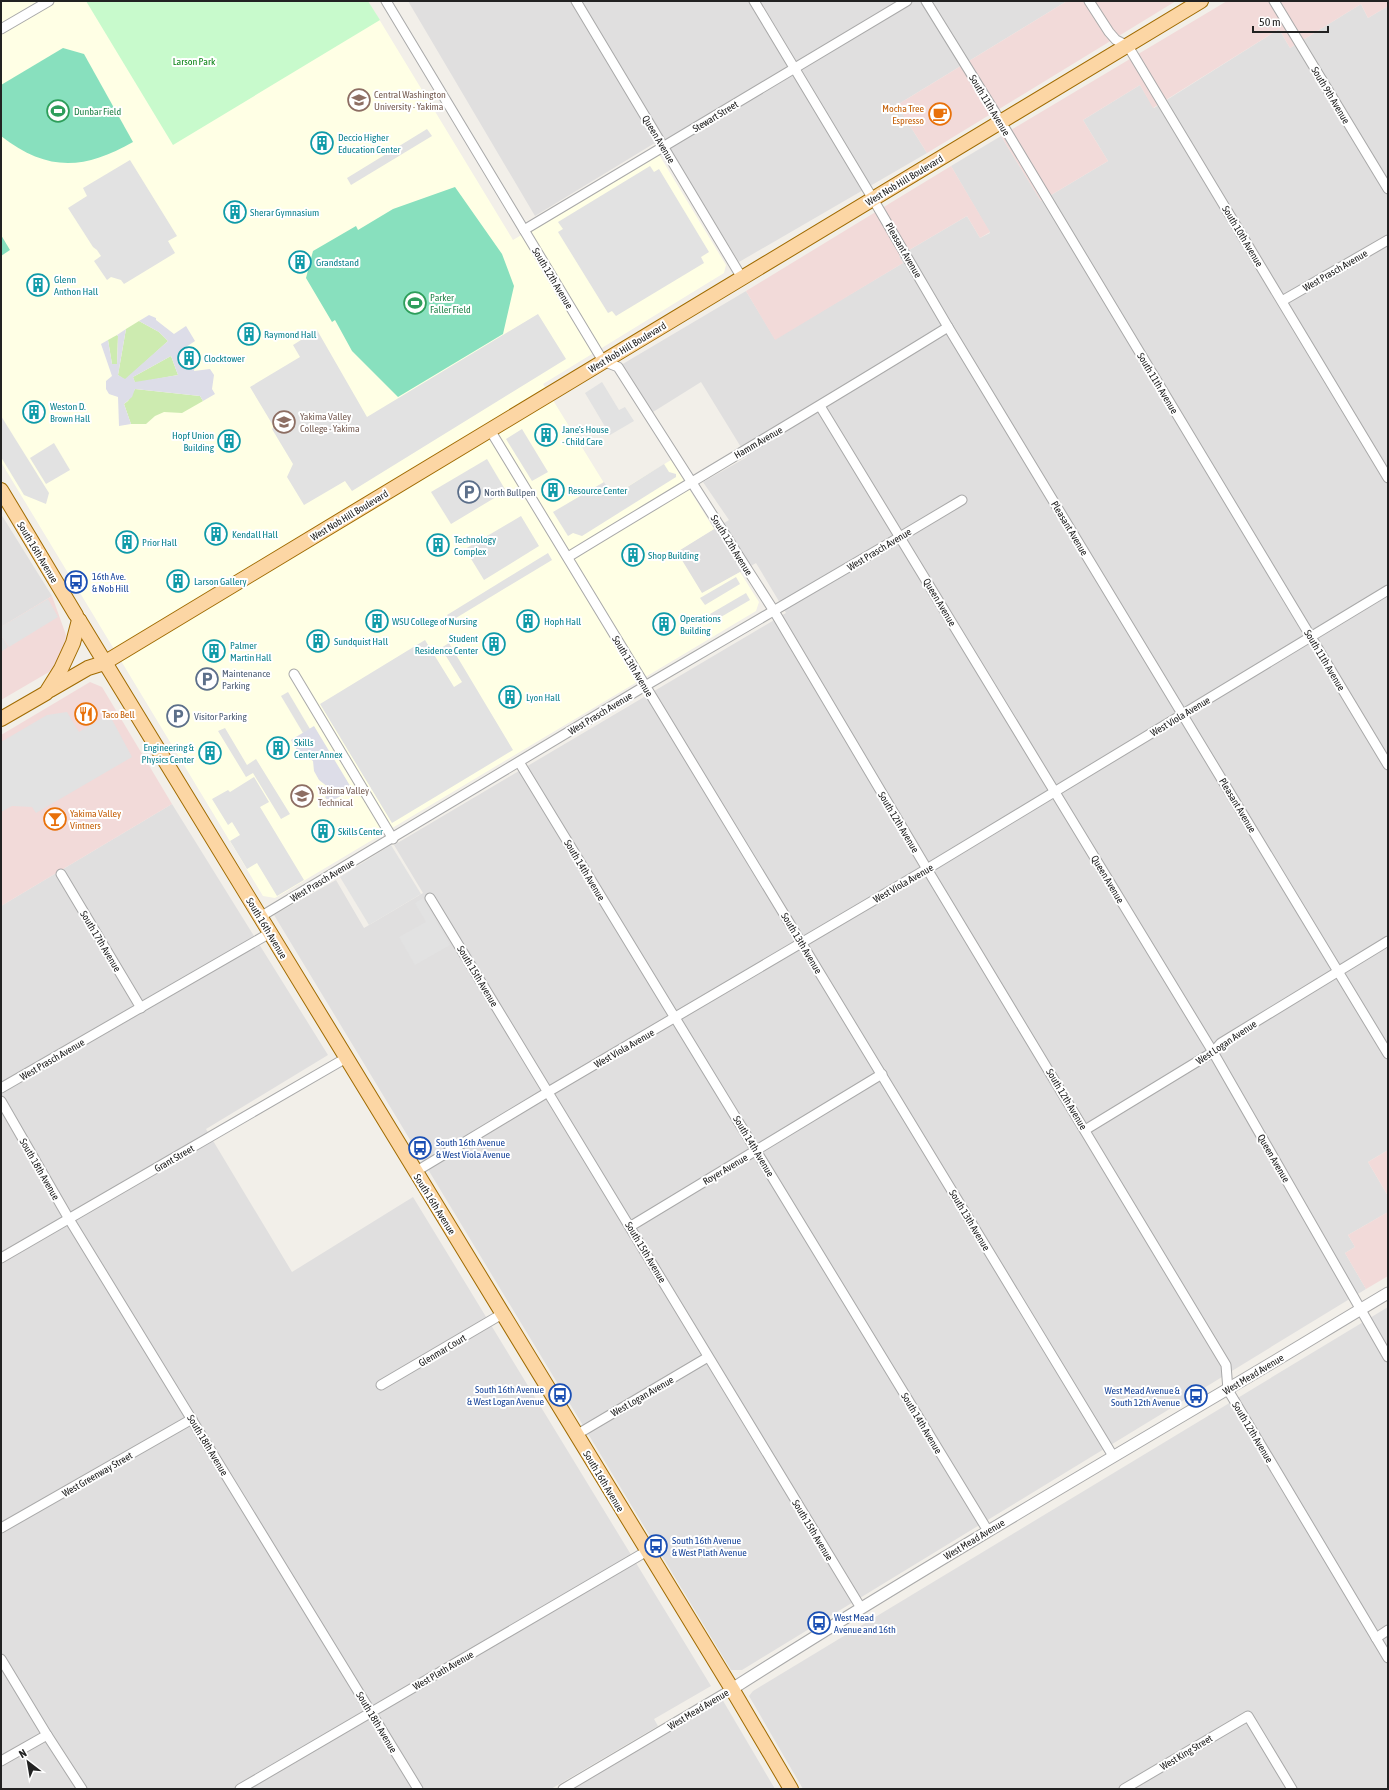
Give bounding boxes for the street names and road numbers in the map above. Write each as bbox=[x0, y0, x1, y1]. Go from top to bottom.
street label: South 9th Avenue bbox=[1309, 65, 1352, 126]
street label: South 11th Avenue bbox=[967, 73, 1012, 138]
street label: Stewart Street bbox=[691, 99, 740, 134]
street label: Queen Avenue bbox=[640, 113, 677, 165]
street label: West Nob Hill Boulevard bbox=[864, 153, 945, 208]
street label: South 10th Avenue bbox=[1220, 204, 1265, 269]
street label: Pleasant Avenue bbox=[883, 221, 924, 280]
street label: South 12th Avenue bbox=[530, 246, 575, 311]
street label: West Prasch Avenue bbox=[1301, 247, 1370, 293]
street label: West Nob Hill Boulevard bbox=[587, 320, 668, 375]
street label: South 11th Avenue bbox=[1135, 351, 1180, 416]
street label: Hamm Avenue bbox=[732, 424, 785, 461]
street label: West Nob Hill Boulevard bbox=[309, 488, 390, 543]
street label: Pleasant Avenue bbox=[1049, 499, 1090, 558]
street label: South 12th Avenue bbox=[709, 513, 755, 578]
street label: South 16th Avenue bbox=[15, 520, 60, 585]
street label: West Prasch Avenue bbox=[845, 526, 914, 573]
street label: Queen Avenue bbox=[921, 576, 958, 628]
street label: South 11th Avenue bbox=[1302, 628, 1347, 693]
street label: South 13th Avenue bbox=[610, 634, 655, 699]
street label: West Prasch Avenue bbox=[566, 690, 635, 737]
street label: West Viola Avenue bbox=[1148, 694, 1212, 739]
street label: Pleasant Avenue bbox=[1217, 776, 1258, 835]
street label: South 12th Avenue bbox=[876, 790, 921, 855]
street label: South 14th Avenue bbox=[562, 838, 607, 903]
street label: Queen Avenue bbox=[1089, 853, 1126, 905]
street label: West Prasch Avenue bbox=[288, 857, 357, 904]
street label: West Viola Avenue bbox=[871, 862, 936, 905]
street label: South 16th Avenue bbox=[244, 896, 289, 961]
street label: South 17th Avenue bbox=[78, 909, 123, 974]
street label: South 13th Avenue bbox=[779, 911, 824, 976]
street label: South 15th Avenue bbox=[455, 944, 500, 1009]
street label: West Logan Avenue bbox=[1194, 1018, 1259, 1067]
street label: West Viola Avenue bbox=[592, 1027, 657, 1070]
street label: West Prasch Avenue bbox=[18, 1036, 87, 1082]
street label: South 12th Avenue bbox=[1044, 1067, 1089, 1132]
street label: South 14th Avenue bbox=[731, 1114, 776, 1179]
street label: Queen Avenue bbox=[1255, 1132, 1292, 1185]
street label: South 18th Avenue bbox=[18, 1137, 62, 1202]
street label: Grant Street bbox=[153, 1143, 196, 1174]
street label: Royer Avenue bbox=[701, 1152, 750, 1187]
street label: South 16th Avenue bbox=[412, 1172, 458, 1237]
street label: South 13th Avenue bbox=[947, 1188, 992, 1253]
street label: South 15th Avenue bbox=[623, 1220, 668, 1285]
street label: Glenmar Court bbox=[417, 1332, 468, 1369]
street label: West Mead Avenue bbox=[1221, 1352, 1286, 1397]
street label: West Logan Avenue bbox=[609, 1374, 676, 1419]
street label: South 14th Avenue bbox=[899, 1391, 944, 1456]
street label: South 12th Avenue bbox=[1230, 1400, 1275, 1465]
street label: South 18th Avenue bbox=[185, 1413, 230, 1478]
street label: South 16th Avenue bbox=[581, 1449, 626, 1514]
street label: West Greenway Street bbox=[60, 1450, 134, 1499]
street label: South 15th Avenue bbox=[790, 1498, 835, 1563]
street label: West Mead Avenue bbox=[942, 1517, 1007, 1562]
street label: West Plath Avenue bbox=[411, 1648, 476, 1692]
street label: West Mead Avenue bbox=[666, 1687, 731, 1732]
street label: South 18th Avenue bbox=[354, 1690, 399, 1755]
street label: West King Street bbox=[1158, 1732, 1214, 1772]

